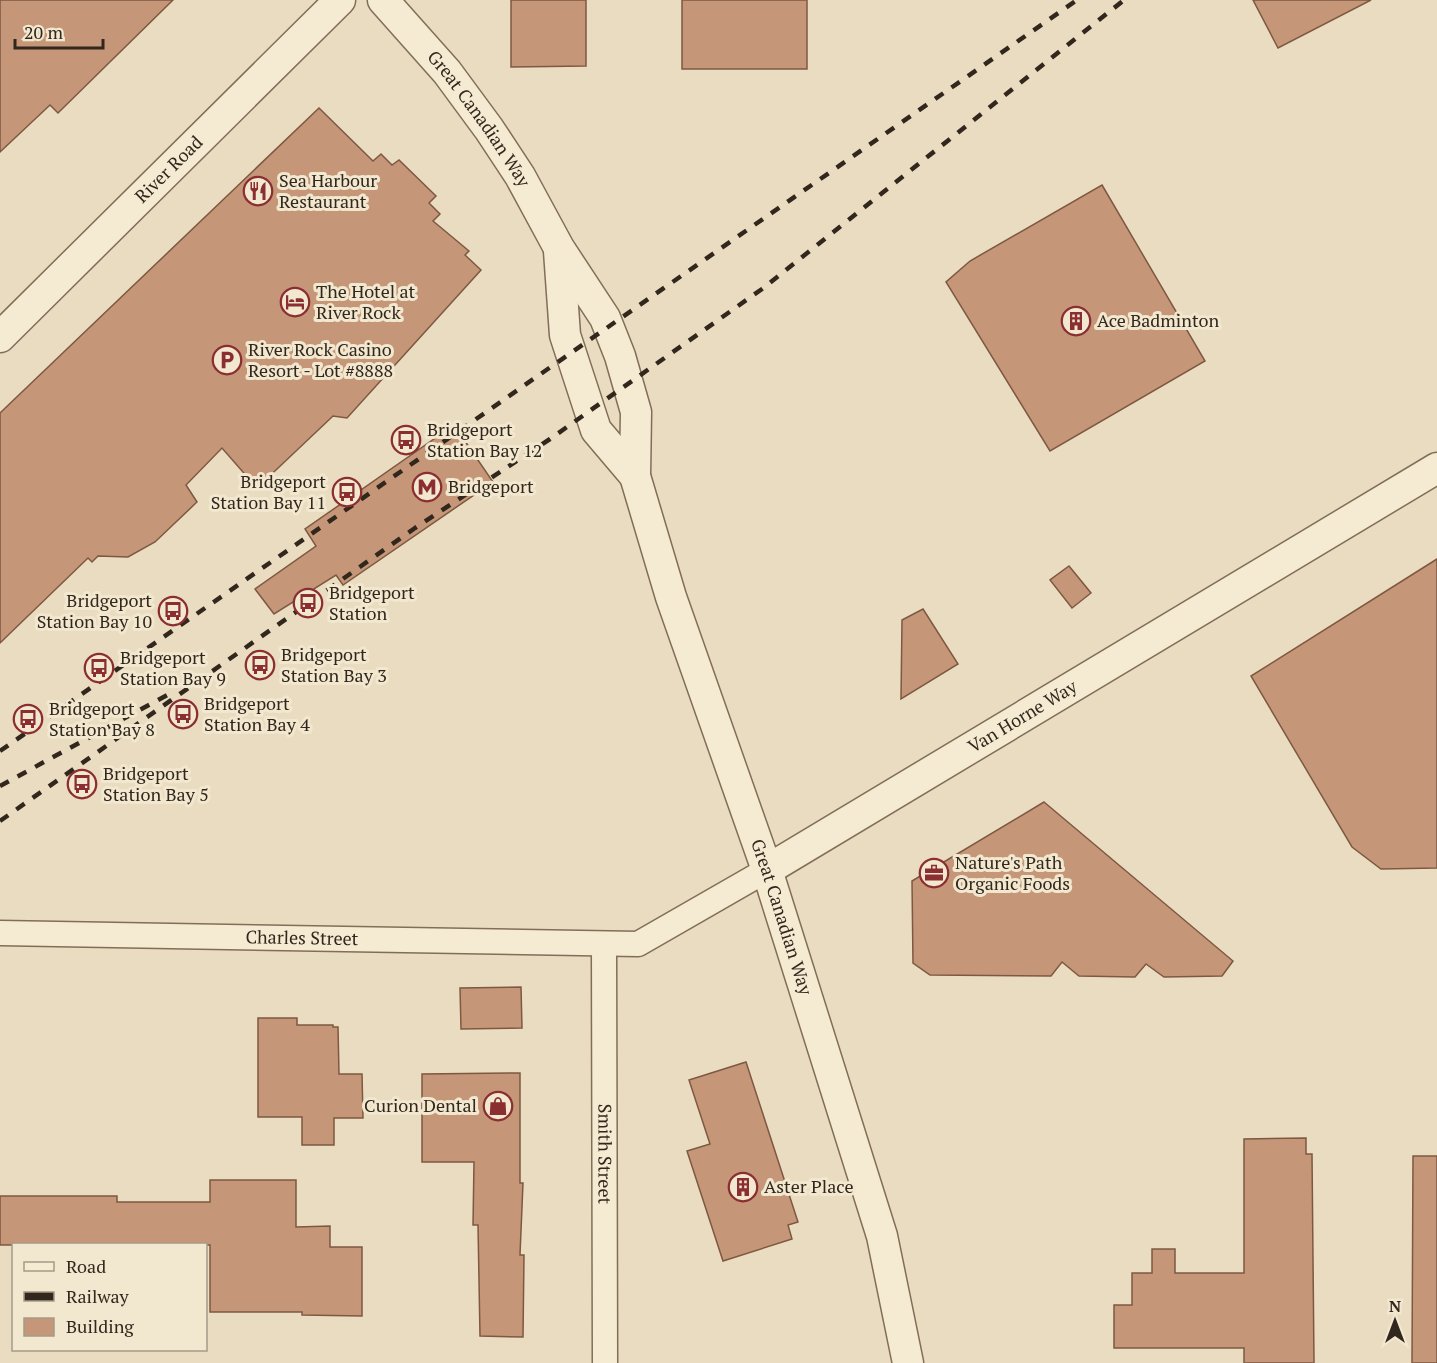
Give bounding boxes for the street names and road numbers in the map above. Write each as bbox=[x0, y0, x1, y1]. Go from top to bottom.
street label: Great Canadian Way bbox=[422, 45, 537, 192]
street label: River Road bbox=[129, 130, 207, 208]
street label: Van Horne Way bbox=[963, 673, 1082, 758]
street label: Great Canadian Way bbox=[746, 835, 819, 999]
street label: Charles Street bbox=[245, 924, 359, 950]
street label: Smith Street bbox=[593, 1104, 618, 1205]

